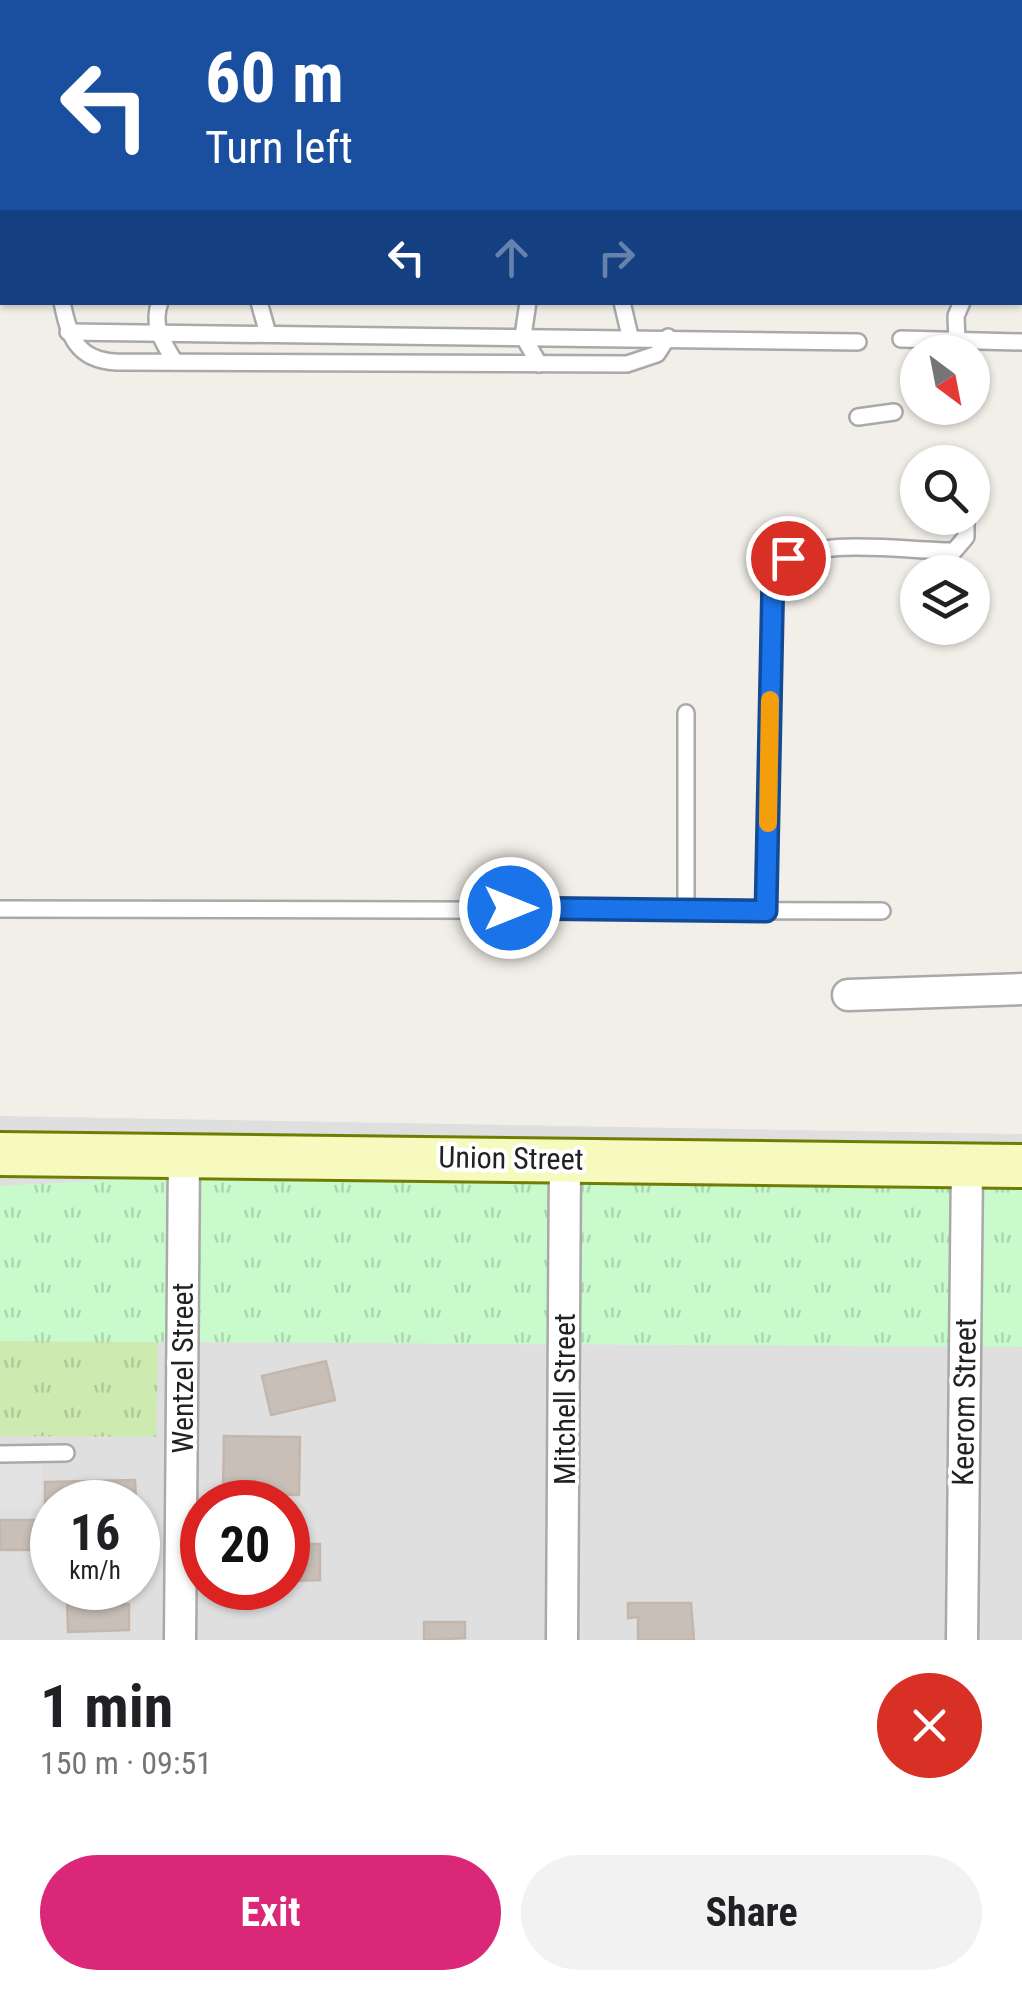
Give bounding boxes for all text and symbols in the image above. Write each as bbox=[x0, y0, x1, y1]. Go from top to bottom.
text: 60 m bbox=[205, 37, 344, 119]
icon: left bbox=[40, 40, 170, 170]
text: Turn left bbox=[205, 121, 353, 174]
icon: left bbox=[379, 230, 434, 285]
icon: ahead bbox=[484, 230, 539, 285]
icon: right bbox=[589, 230, 644, 285]
north arrow bbox=[900, 335, 990, 425]
map controls bbox=[900, 335, 990, 645]
button: search bbox=[900, 445, 990, 535]
pin bbox=[746, 516, 831, 601]
icon: arrive bbox=[761, 531, 816, 586]
button: layers bbox=[900, 555, 990, 645]
position arrow bbox=[458, 856, 562, 960]
street label: Union Street bbox=[438, 1139, 584, 1177]
street label: Wentzel Street bbox=[165, 1283, 200, 1453]
street label: Mitchell Street bbox=[547, 1313, 582, 1485]
street label: Keerom Street bbox=[945, 1318, 983, 1486]
speed limit sign: 20 bbox=[180, 1480, 310, 1610]
text: 16 bbox=[70, 1504, 120, 1562]
text: km/h bbox=[69, 1556, 121, 1585]
text: 1 min bbox=[40, 1671, 173, 1742]
button: close bbox=[877, 1673, 982, 1778]
text: 150 m · 09:51 bbox=[40, 1744, 212, 1782]
button: Exit bbox=[40, 1855, 501, 1970]
button: Share bbox=[521, 1855, 982, 1970]

